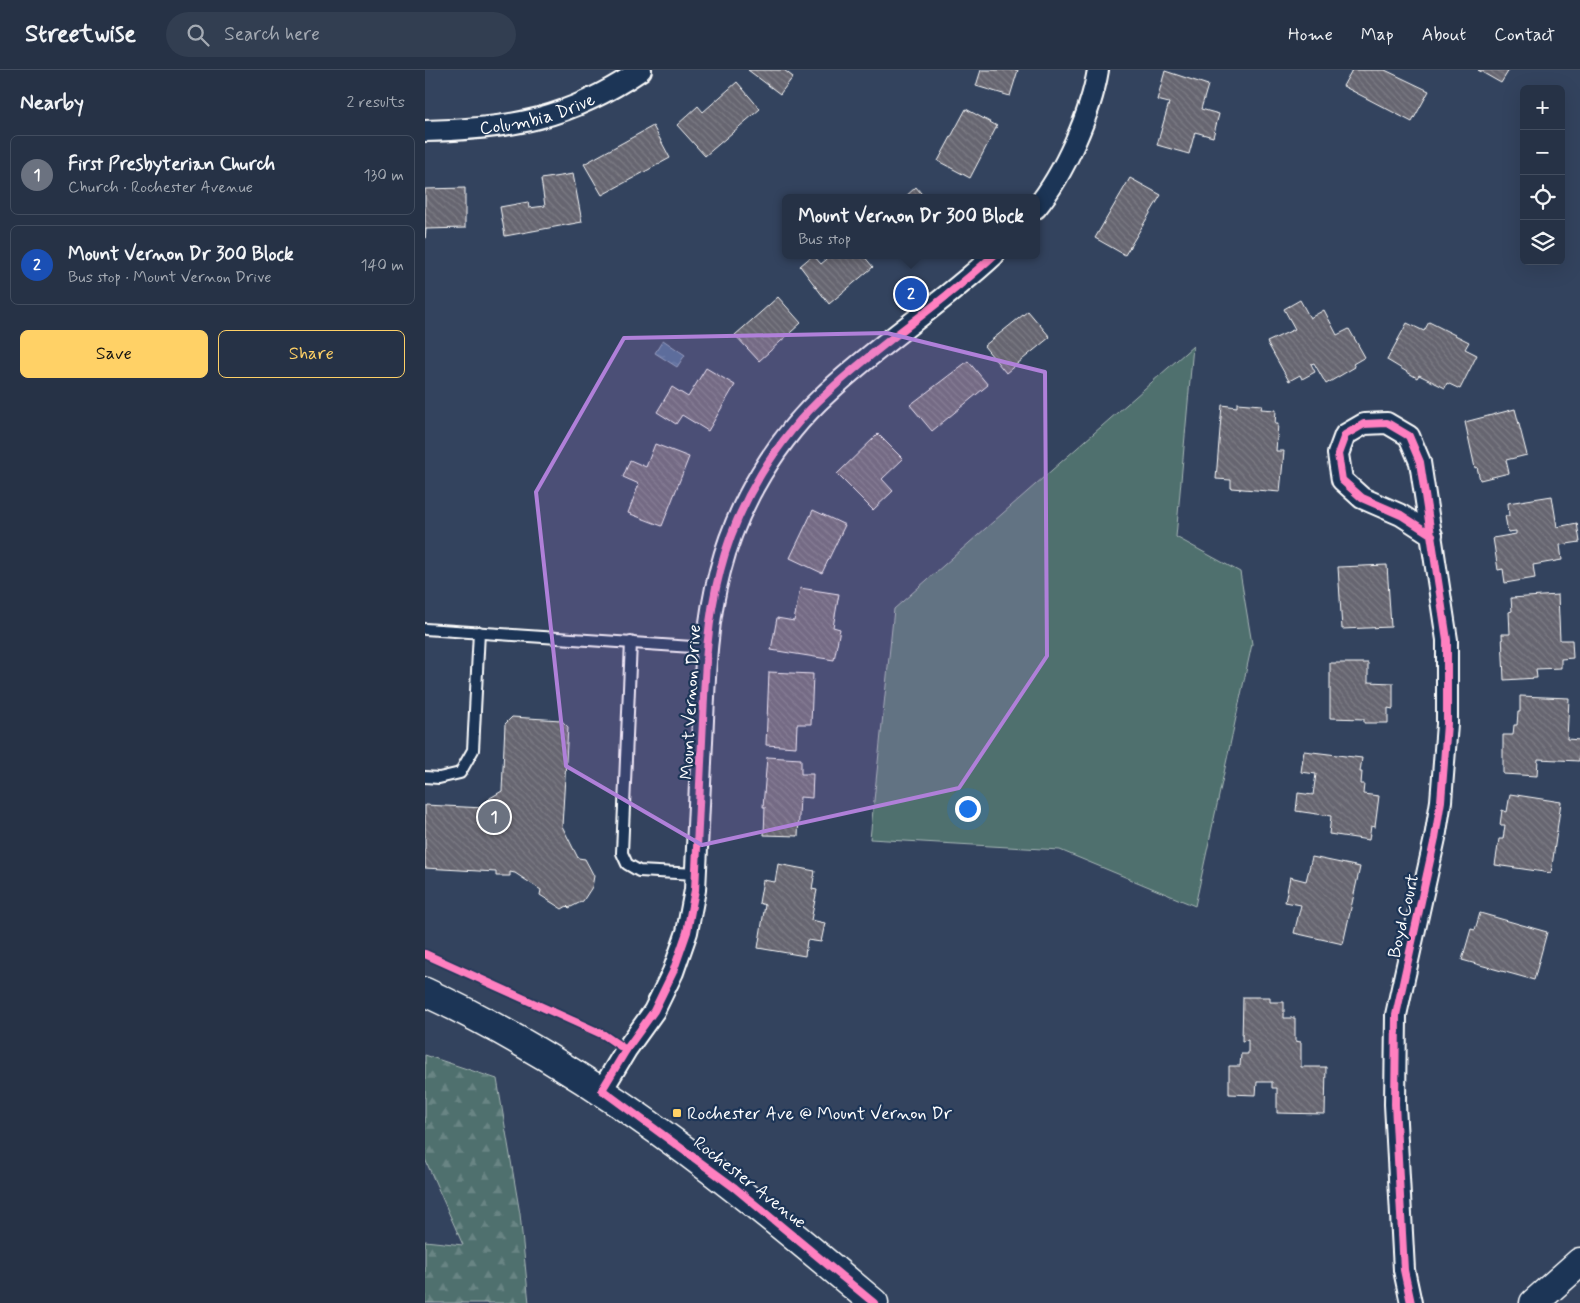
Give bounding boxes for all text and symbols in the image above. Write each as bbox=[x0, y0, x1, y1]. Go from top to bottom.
search box bbox=[166, 12, 516, 57]
text: Streetwise bbox=[25, 19, 136, 50]
icon: search bbox=[184, 21, 212, 49]
text: Search here bbox=[224, 22, 320, 47]
text: Home bbox=[1288, 23, 1333, 47]
text: Map bbox=[1361, 23, 1394, 47]
text: About bbox=[1422, 23, 1466, 47]
text: Contact bbox=[1494, 23, 1555, 47]
map controls bbox=[1520, 85, 1565, 265]
button: + bbox=[1520, 85, 1565, 130]
street label: Columbia Drive bbox=[478, 88, 599, 141]
text: Nearby bbox=[20, 89, 84, 117]
text: 2 results bbox=[347, 92, 405, 113]
button: − bbox=[1520, 130, 1565, 175]
text: First Presbyterian Church bbox=[68, 152, 275, 177]
text: 1 bbox=[33, 165, 41, 186]
text: 130 m bbox=[363, 165, 404, 186]
button: locate bbox=[1520, 175, 1565, 220]
text: Church · Rochester Avenue bbox=[68, 177, 253, 198]
popup bbox=[782, 194, 1040, 259]
text: Mount Vernon Dr 300 Block bbox=[798, 204, 1024, 229]
button: layers bbox=[1520, 220, 1565, 265]
text: Bus stop bbox=[798, 229, 851, 250]
text: Mount Vernon Dr 300 Block bbox=[68, 242, 294, 267]
text: 2 bbox=[33, 255, 41, 276]
text: 140 m bbox=[360, 255, 404, 276]
text: Bus stop · Mount Vernon Drive bbox=[68, 267, 272, 288]
pin: 2 bbox=[895, 275, 927, 313]
button: Save bbox=[20, 330, 208, 378]
button: Share bbox=[218, 330, 405, 378]
street label: Mount Vernon Drive bbox=[675, 624, 707, 780]
your location bbox=[955, 796, 981, 822]
pin: 1 bbox=[478, 798, 510, 836]
street label: Boyd Court bbox=[1383, 872, 1425, 961]
place label: Rochester Ave @ Mount Vernon Dr bbox=[687, 1102, 953, 1126]
marker: Rochester Ave @ Mount Vernon Dr bbox=[671, 1107, 683, 1119]
street label: Rochester Avenue bbox=[688, 1131, 811, 1235]

